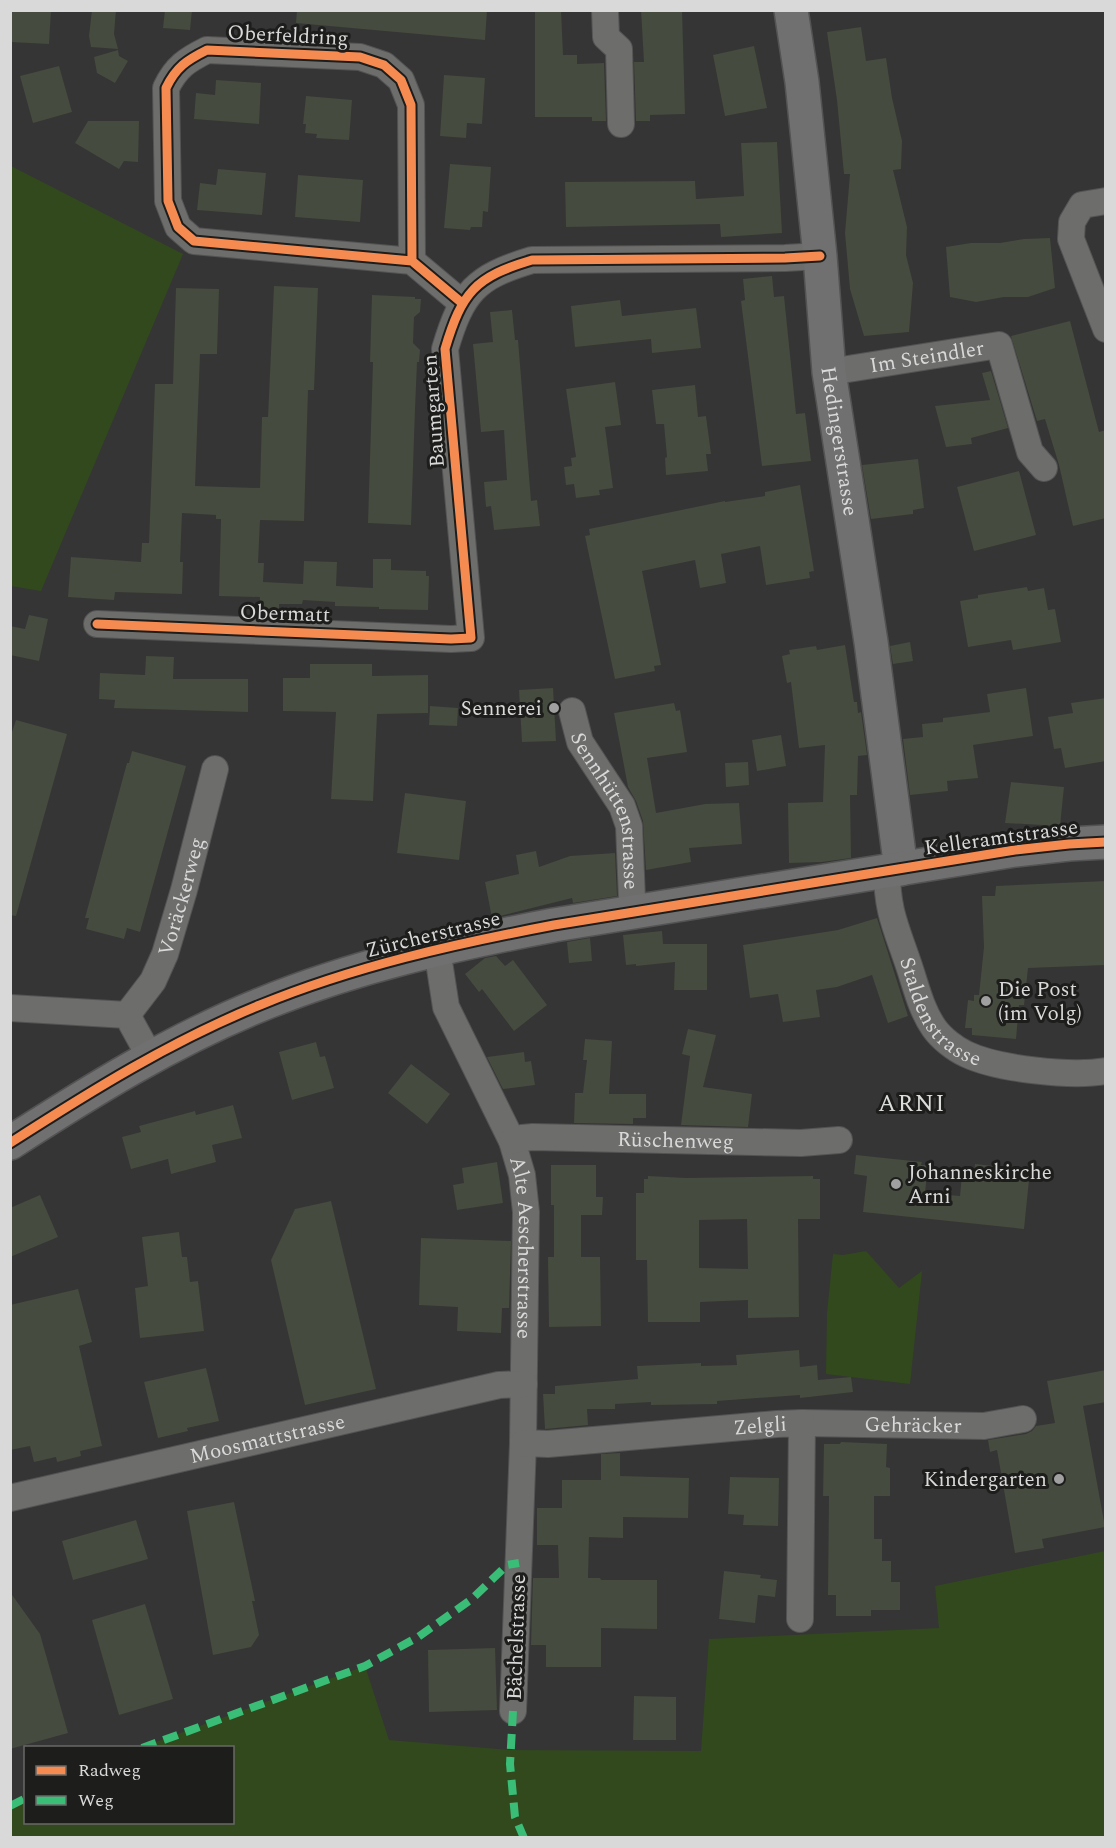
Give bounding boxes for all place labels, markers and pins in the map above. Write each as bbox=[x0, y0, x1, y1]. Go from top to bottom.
place label: Sennerei bbox=[461, 693, 542, 725]
marker: Sennerei bbox=[547, 701, 561, 715]
place label: Die Post (im Volg) bbox=[998, 974, 1082, 1030]
marker: Die Post (im Volg) bbox=[979, 994, 993, 1008]
place label: Johanneskirche Arni bbox=[908, 1157, 1052, 1213]
marker: Johanneskirche Arni bbox=[889, 1177, 903, 1191]
place label: Kindergarten bbox=[923, 1464, 1047, 1496]
marker: Kindergarten bbox=[1052, 1472, 1066, 1486]

